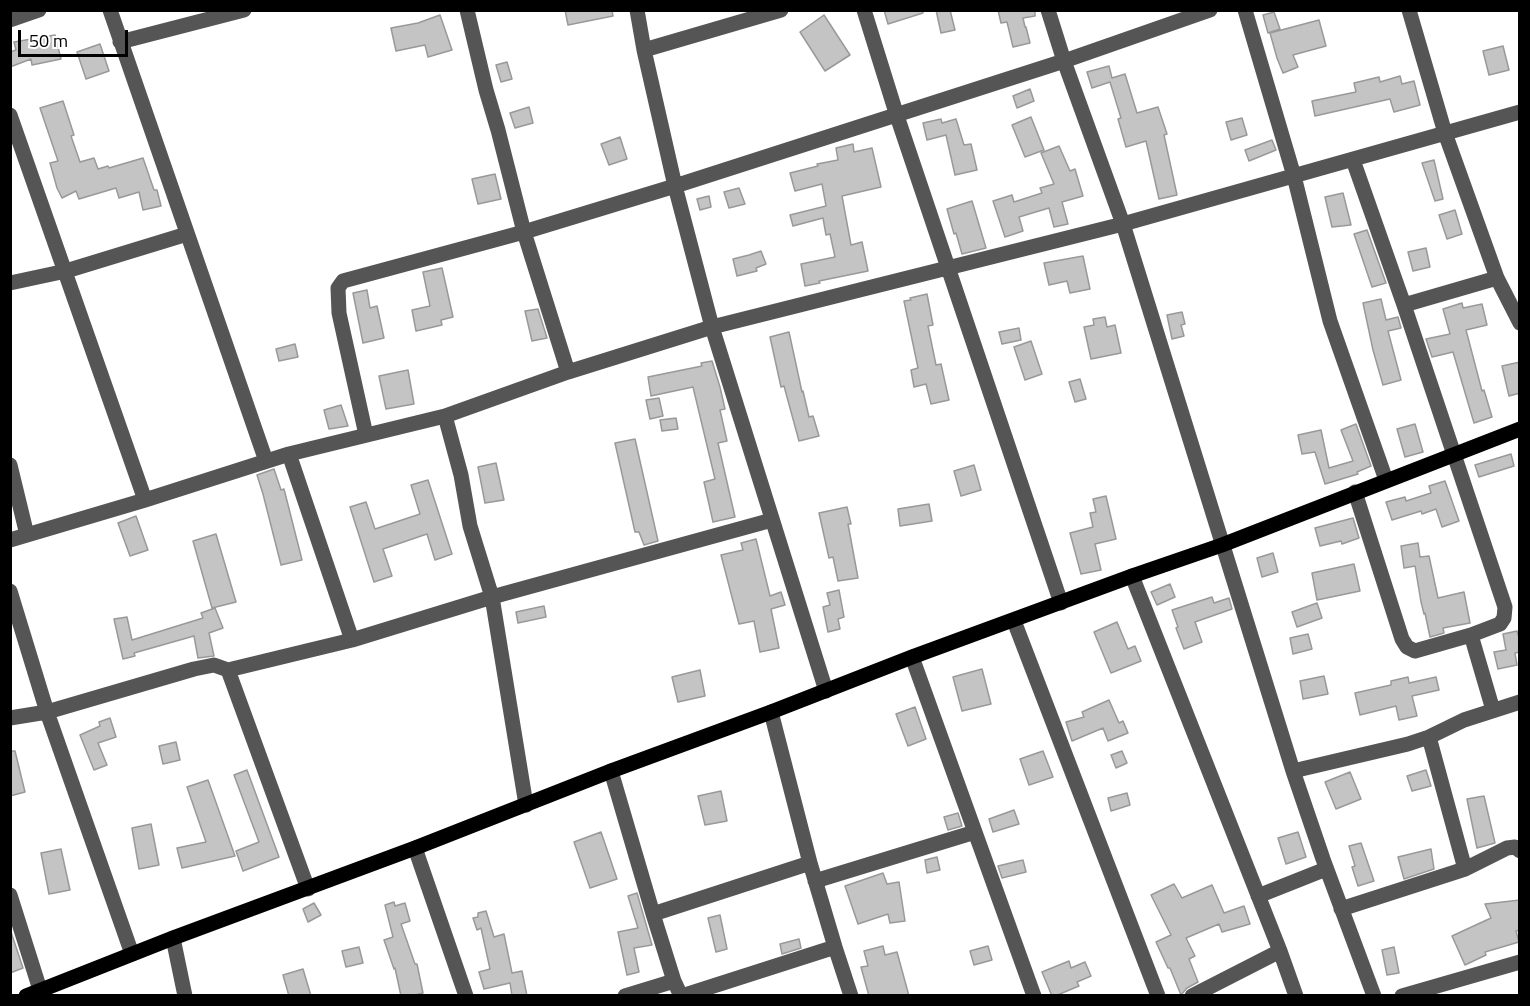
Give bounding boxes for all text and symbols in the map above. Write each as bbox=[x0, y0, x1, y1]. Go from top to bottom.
scale bar bbox=[21, 18, 130, 56]
text: 50 m bbox=[29, 27, 68, 54]

